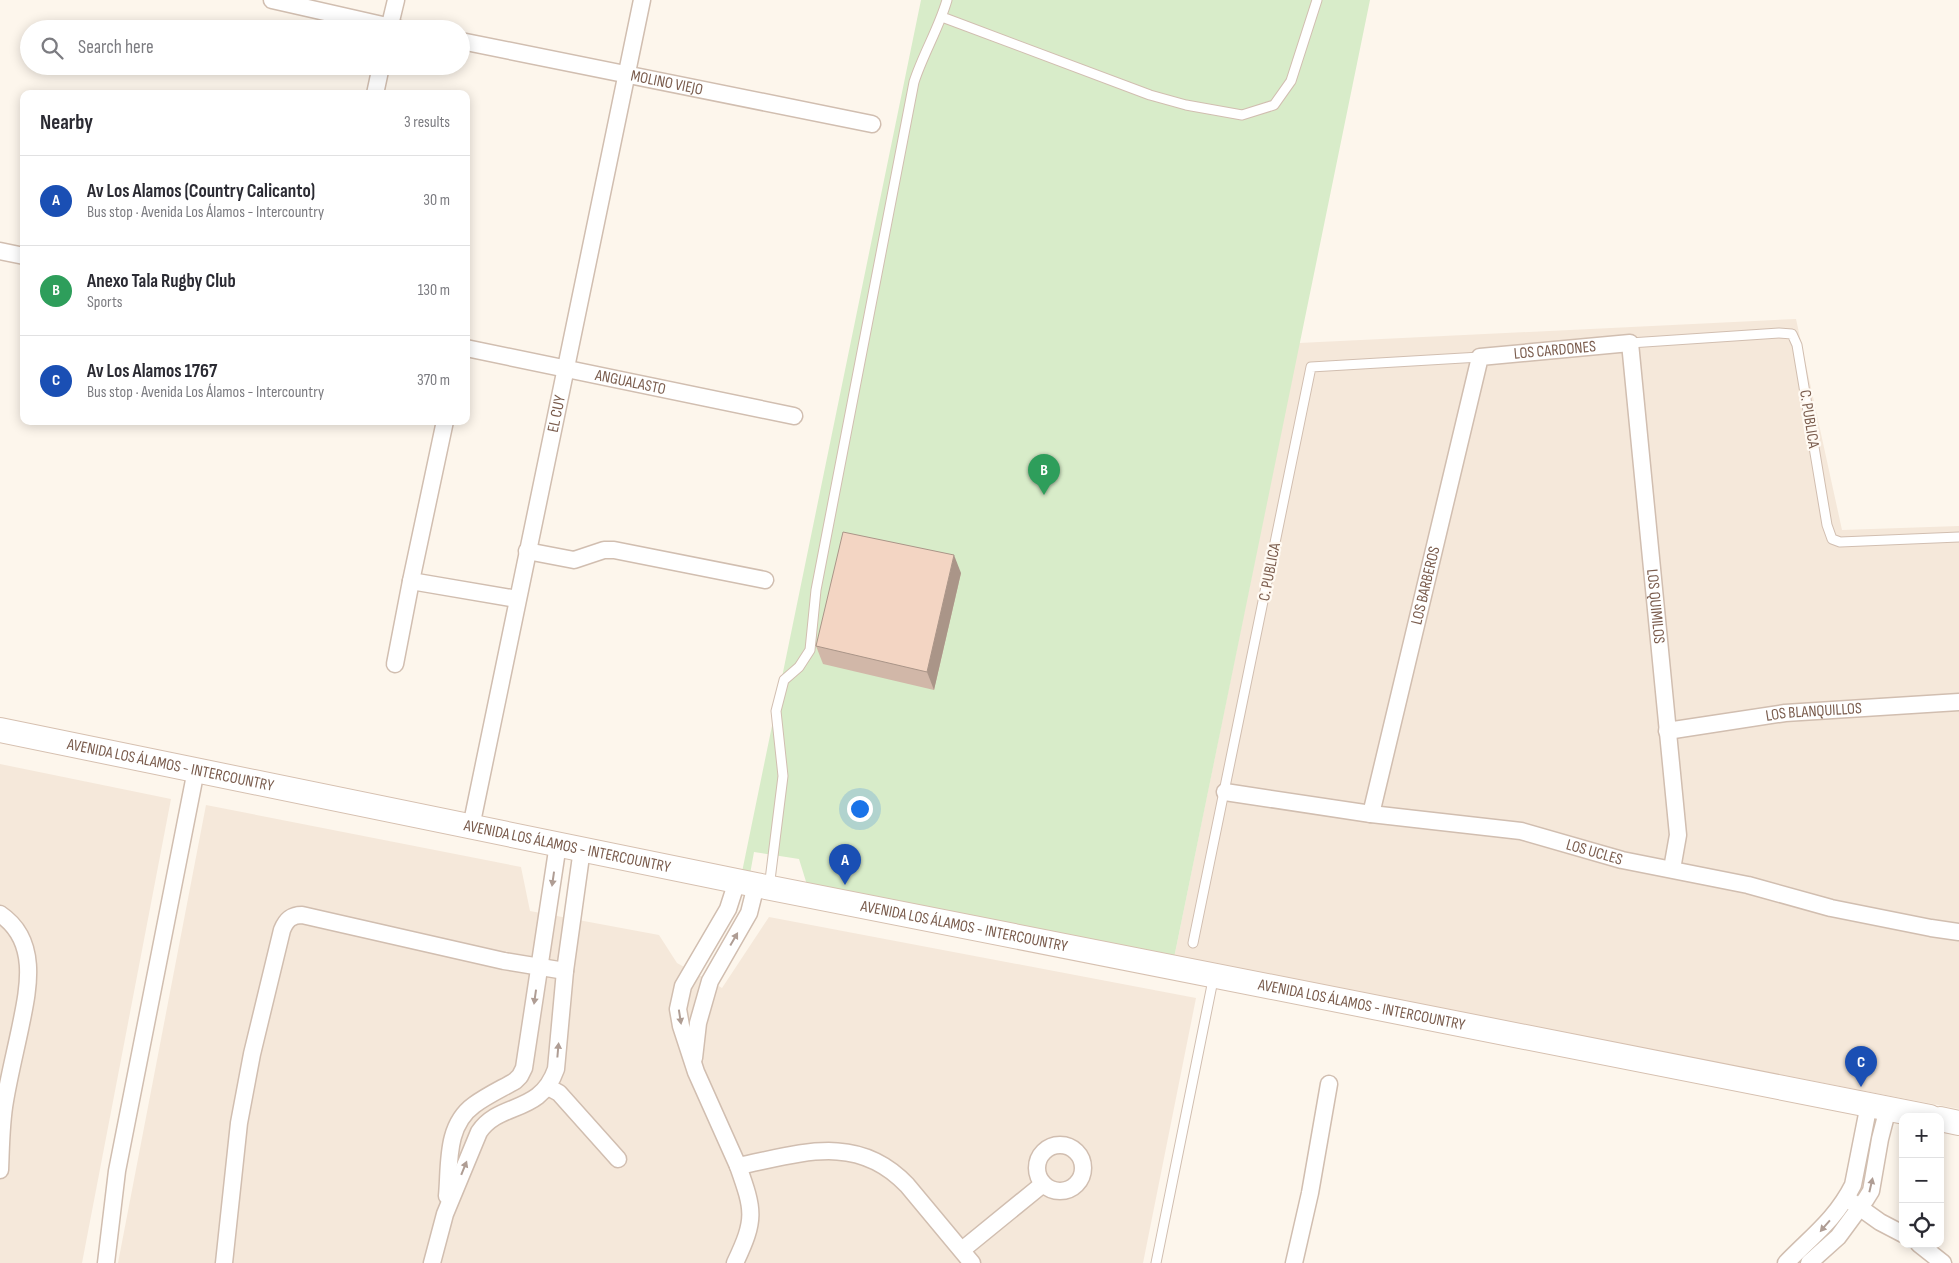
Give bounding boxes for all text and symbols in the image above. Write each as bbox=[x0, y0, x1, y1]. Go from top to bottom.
search box bbox=[20, 20, 470, 75]
icon: search bbox=[38, 34, 66, 62]
text: Search here bbox=[78, 36, 154, 59]
street label: MOLINO VIEJO bbox=[629, 66, 705, 99]
text: Nearby bbox=[40, 110, 93, 135]
text: 3 results bbox=[404, 113, 450, 132]
text: Av Los Alamos (Country Calicanto) bbox=[87, 180, 315, 203]
text: A bbox=[52, 191, 60, 210]
text: 30 m bbox=[423, 191, 450, 210]
text: Bus stop · Avenida Los Álamos - Intercountry bbox=[87, 203, 324, 222]
text: Anexo Tala Rugby Club bbox=[87, 270, 236, 293]
text: B bbox=[52, 281, 60, 300]
text: 130 m bbox=[418, 281, 450, 300]
text: Sports bbox=[87, 293, 122, 312]
street label: LOS CARDONES bbox=[1513, 337, 1597, 363]
text: Av Los Alamos 1767 bbox=[87, 360, 217, 383]
street label: ANGUALASTO bbox=[593, 365, 668, 399]
text: C bbox=[52, 371, 60, 390]
text: 370 m bbox=[417, 371, 450, 390]
text: Bus stop · Avenida Los Álamos - Intercountry bbox=[87, 383, 324, 402]
street label: C. PUBLICA bbox=[1795, 388, 1823, 450]
street label: EL CUY bbox=[543, 393, 570, 434]
pin: B bbox=[1028, 454, 1060, 495]
street label: C. PUBLICA bbox=[1255, 541, 1285, 603]
street label: LOS BARBEROS bbox=[1407, 544, 1444, 626]
street label: LOS QUIMILOS bbox=[1643, 568, 1669, 645]
street label: LOS BLANQUILLOS bbox=[1764, 699, 1862, 725]
street label: AVENIDA LOS ÁLAMOS - INTERCOUNTRY bbox=[65, 734, 276, 795]
your location bbox=[847, 796, 873, 822]
street label: AVENIDA LOS ÁLAMOS - INTERCOUNTRY bbox=[461, 816, 672, 877]
street label: LOS UCLES bbox=[1564, 835, 1625, 869]
pin: A bbox=[829, 844, 861, 885]
one-way arrow bbox=[549, 872, 557, 888]
street label: AVENIDA LOS ÁLAMOS - INTERCOUNTRY bbox=[858, 896, 1070, 956]
one-way arrow bbox=[730, 933, 739, 946]
street label: AVENIDA LOS ÁLAMOS - INTERCOUNTRY bbox=[1256, 975, 1467, 1034]
one-way arrow bbox=[531, 989, 539, 1005]
one-way arrow bbox=[676, 1010, 684, 1026]
one-way arrow bbox=[554, 1041, 562, 1057]
pin: C bbox=[1845, 1046, 1877, 1087]
map controls bbox=[1899, 1113, 1944, 1248]
button: + bbox=[1899, 1113, 1944, 1158]
button: − bbox=[1899, 1158, 1944, 1203]
one-way arrow bbox=[461, 1161, 468, 1176]
one-way arrow bbox=[1867, 1178, 1875, 1193]
button: locate bbox=[1899, 1203, 1944, 1248]
one-way arrow bbox=[1819, 1220, 1830, 1233]

